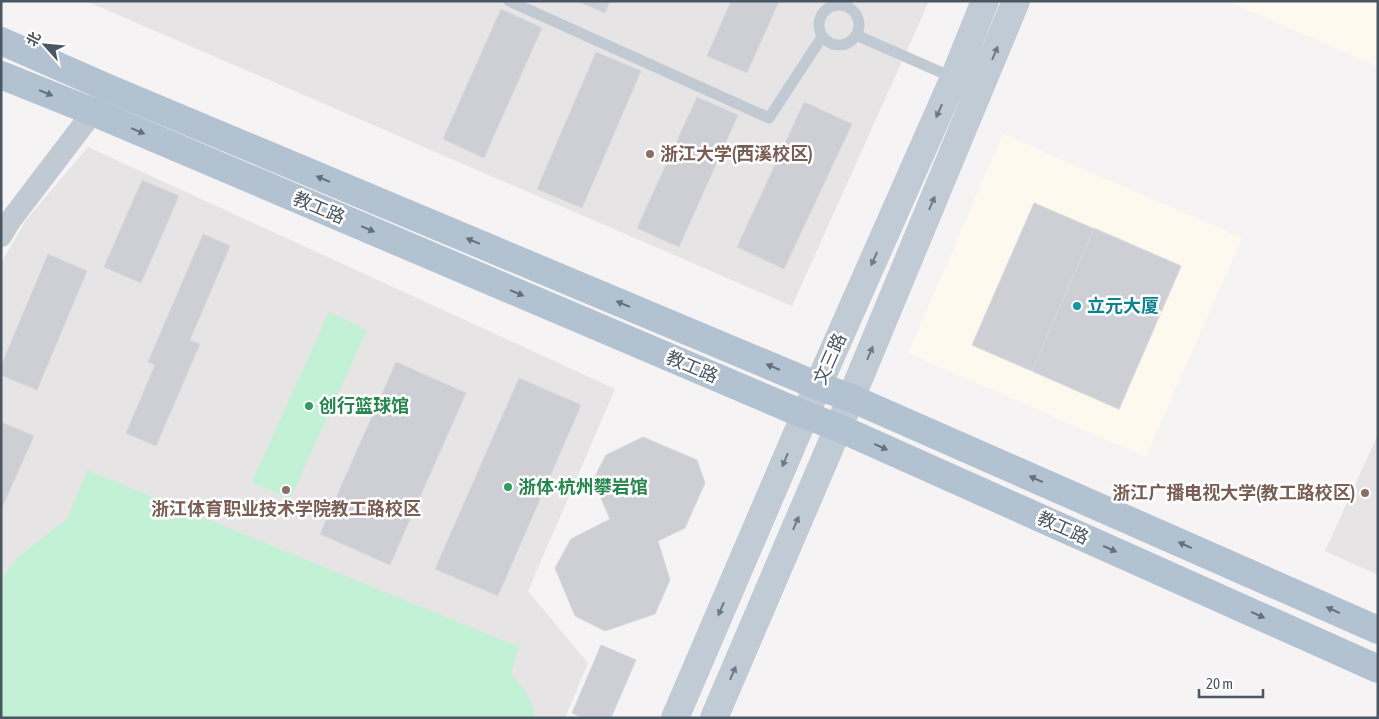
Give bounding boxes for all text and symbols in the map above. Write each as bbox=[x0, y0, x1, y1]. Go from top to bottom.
north arrow bbox=[20, 20, 70, 70]
text: 北 bbox=[23, 29, 44, 49]
one-way arrow bbox=[991, 45, 999, 60]
one-way arrow bbox=[39, 90, 54, 98]
one-way arrow bbox=[935, 104, 943, 118]
one-way arrow bbox=[131, 128, 145, 136]
place label: 浙江大学(西溪校区) bbox=[660, 143, 813, 164]
marker: 浙江大学(西溪校区) bbox=[644, 148, 656, 160]
one-way arrow bbox=[316, 174, 330, 182]
street label: 教工路 bbox=[290, 187, 348, 228]
one-way arrow bbox=[929, 195, 937, 210]
one-way arrow bbox=[361, 226, 375, 234]
one-way arrow bbox=[466, 237, 480, 245]
one-way arrow bbox=[869, 252, 877, 266]
one-way arrow bbox=[510, 289, 525, 297]
place label: 立元大厦 bbox=[1087, 295, 1159, 316]
one-way arrow bbox=[616, 300, 630, 308]
marker: 立元大厦 bbox=[1071, 300, 1083, 312]
street label: 文三路 bbox=[809, 330, 850, 388]
one-way arrow bbox=[866, 345, 874, 360]
street label: 教工路 bbox=[663, 346, 721, 387]
one-way arrow bbox=[766, 363, 780, 371]
place label: 创行篮球馆 bbox=[319, 395, 409, 416]
marker: 创行篮球馆 bbox=[303, 400, 315, 412]
one-way arrow bbox=[874, 444, 888, 452]
one-way arrow bbox=[781, 453, 789, 467]
one-way arrow bbox=[1029, 475, 1043, 483]
place label: 浙体·杭州攀岩馆 bbox=[518, 476, 648, 497]
marker: 浙体·杭州攀岩馆 bbox=[502, 481, 514, 493]
place label: 浙江广播电视大学(教工路校区) bbox=[1112, 482, 1355, 503]
marker: 浙江体育职业技术学院教工路校区 bbox=[280, 484, 292, 496]
marker: 浙江广播电视大学(教工路校区) bbox=[1359, 487, 1371, 499]
place label: 浙江体育职业技术学院教工路校区 bbox=[151, 498, 421, 519]
street label: 教工路 bbox=[1034, 507, 1092, 548]
one-way arrow bbox=[793, 516, 801, 530]
one-way arrow bbox=[1177, 540, 1192, 548]
one-way arrow bbox=[1103, 546, 1117, 554]
one-way arrow bbox=[717, 602, 725, 617]
one-way arrow bbox=[1326, 606, 1340, 614]
one-way arrow bbox=[1251, 612, 1265, 620]
one-way arrow bbox=[730, 666, 738, 680]
scale bar bbox=[1199, 666, 1263, 698]
text: 20 m bbox=[1206, 675, 1233, 692]

